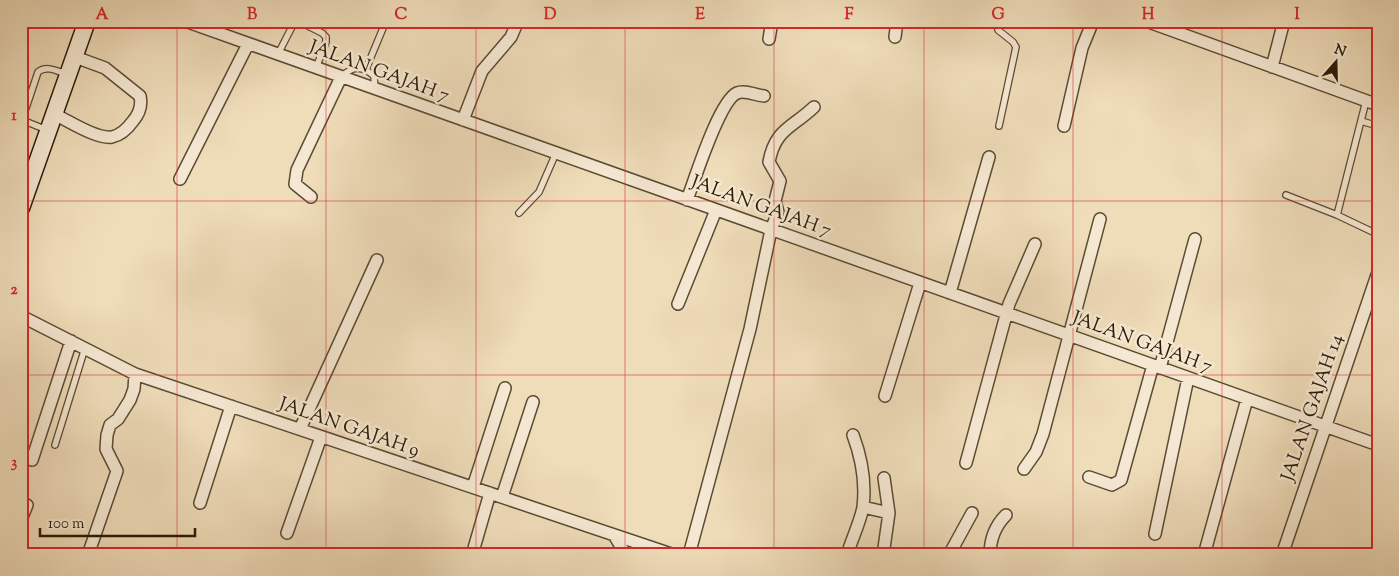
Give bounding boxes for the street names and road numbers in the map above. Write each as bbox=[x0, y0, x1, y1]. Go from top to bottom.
street label: JALAN GAJAH 7 bbox=[304, 34, 453, 110]
street label: JALAN GAJAH 7 bbox=[686, 169, 835, 245]
street label: JALAN GAJAH 7 bbox=[1067, 305, 1216, 381]
street label: JALAN GAJAH 14 bbox=[1275, 331, 1351, 486]
street label: JALAN GAJAH 9 bbox=[274, 391, 423, 465]

